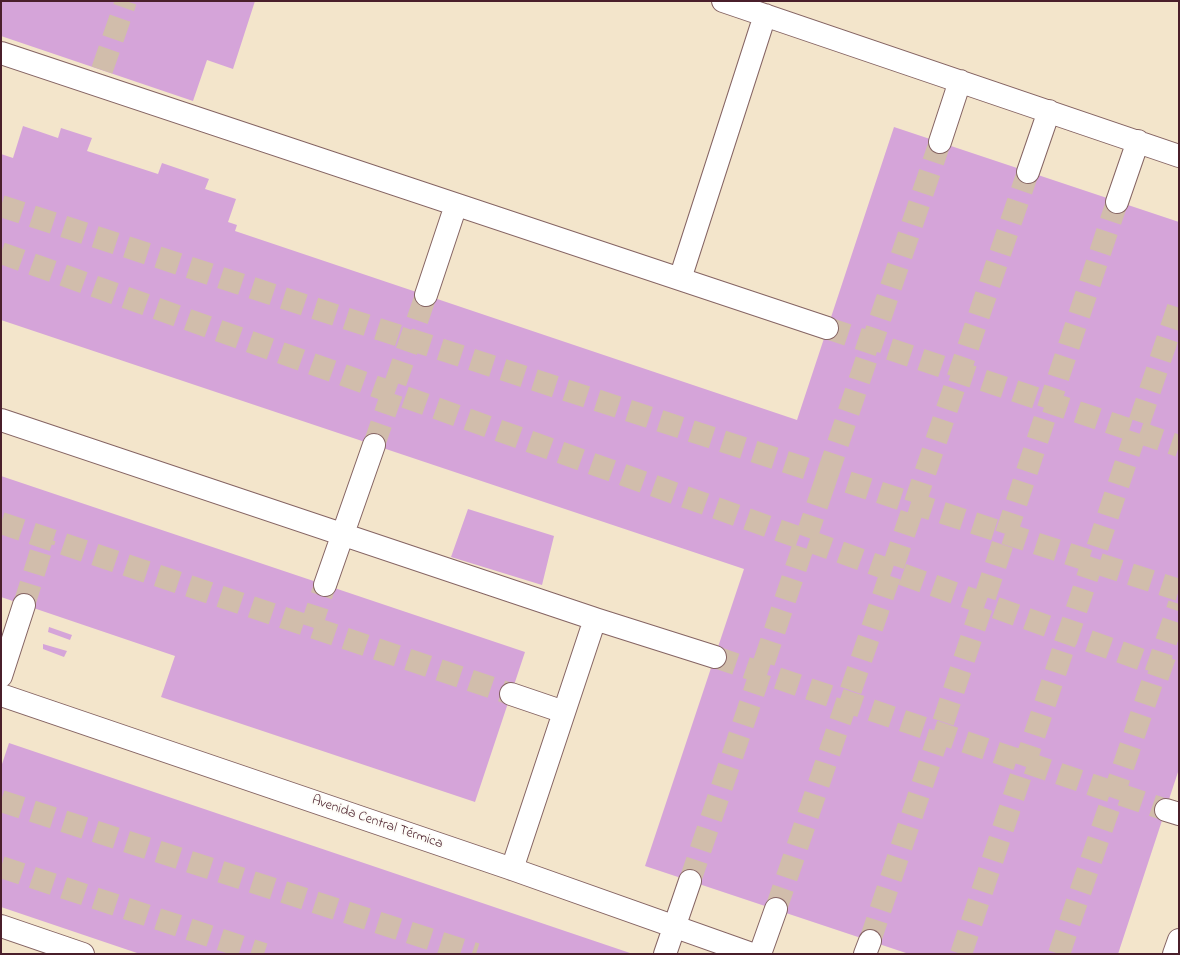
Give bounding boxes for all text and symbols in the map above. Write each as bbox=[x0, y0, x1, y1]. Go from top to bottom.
street label: Avenida Central Térmica bbox=[309, 793, 445, 853]

